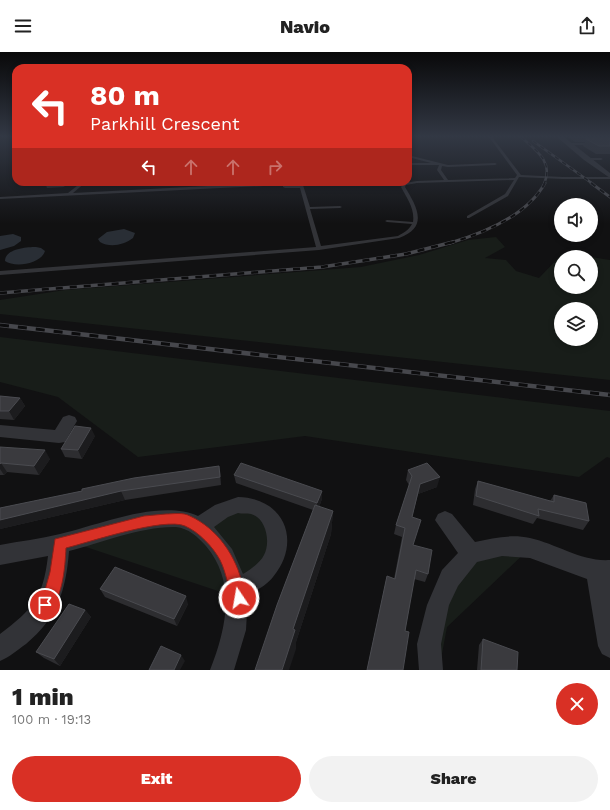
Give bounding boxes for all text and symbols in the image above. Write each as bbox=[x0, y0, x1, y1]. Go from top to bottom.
icon: menu bbox=[12, 15, 34, 37]
icon: share bbox=[576, 15, 598, 37]
text: Navio bbox=[280, 16, 330, 37]
text: 80 m bbox=[90, 79, 160, 112]
icon: left bbox=[24, 80, 76, 132]
text: Parkhill Crescent bbox=[90, 113, 239, 134]
icon: left bbox=[138, 156, 160, 178]
icon: ahead bbox=[180, 156, 202, 178]
icon: ahead bbox=[222, 156, 244, 178]
icon: right bbox=[264, 156, 286, 178]
map controls bbox=[554, 198, 598, 346]
button: sound bbox=[554, 198, 598, 242]
button: search bbox=[554, 250, 598, 294]
button: layers bbox=[554, 302, 598, 346]
position arrow bbox=[218, 577, 260, 619]
pin bbox=[28, 588, 62, 622]
icon: arrive bbox=[34, 594, 56, 616]
text: 1 min bbox=[12, 683, 74, 711]
button: close bbox=[556, 683, 598, 725]
text: 100 m · 19:13 bbox=[12, 712, 91, 727]
button: Exit bbox=[12, 756, 301, 802]
button: Share bbox=[309, 756, 598, 802]

